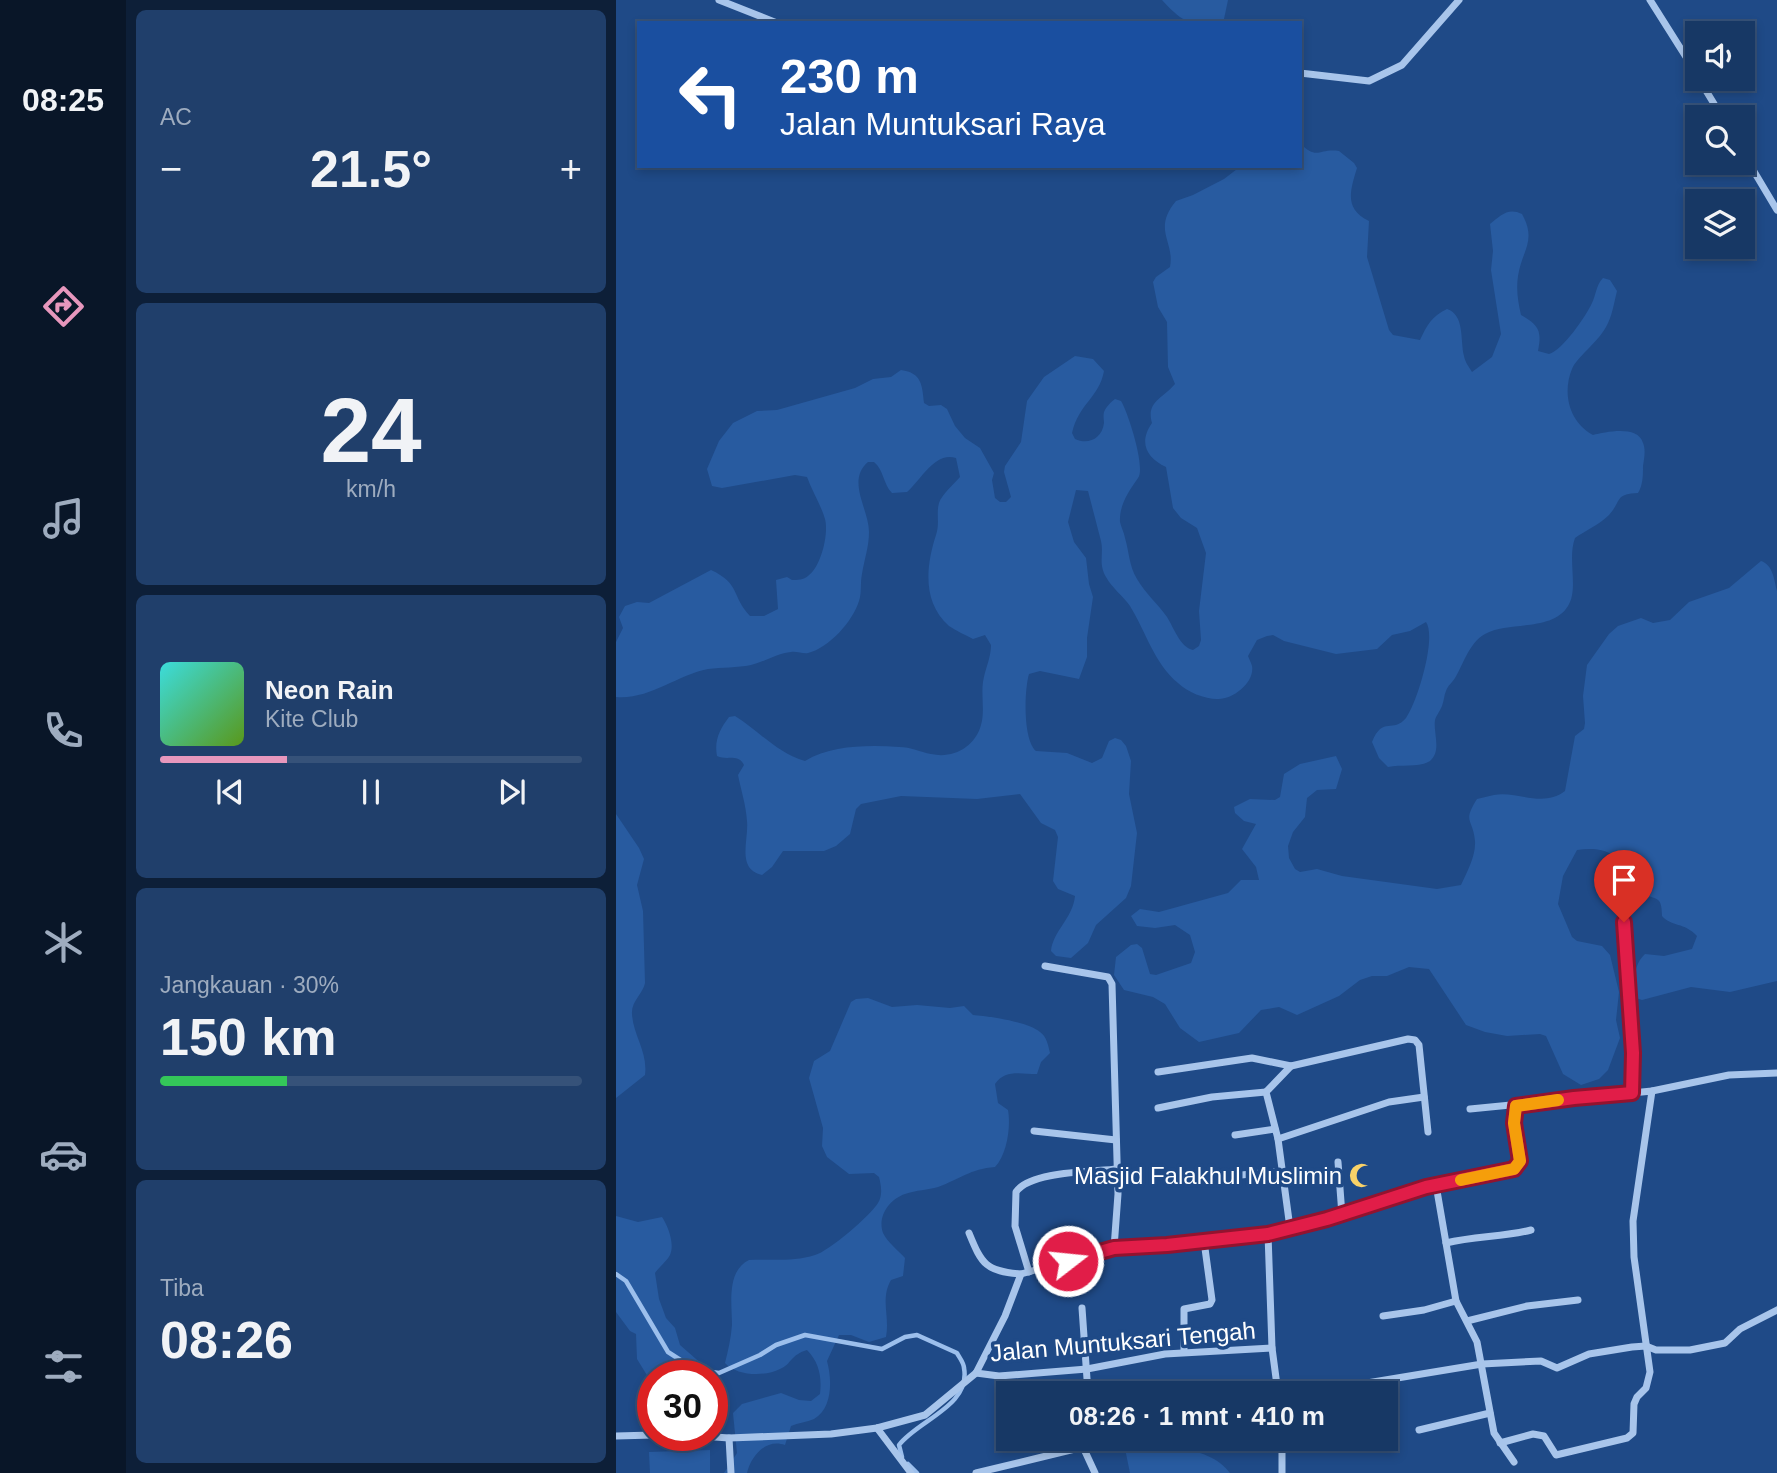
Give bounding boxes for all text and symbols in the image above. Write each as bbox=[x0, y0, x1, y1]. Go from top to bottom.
map controls bbox=[1685, 21, 1755, 259]
button: sound bbox=[1685, 21, 1755, 91]
icon: left bbox=[665, 49, 756, 140]
text: 230 m bbox=[780, 49, 919, 103]
text: 08:25 bbox=[22, 82, 104, 118]
text: AC bbox=[160, 104, 192, 130]
button: search bbox=[1685, 105, 1755, 175]
text: Jalan Muntuksari Raya bbox=[780, 106, 1105, 142]
text: 21.5° bbox=[310, 140, 432, 198]
text: − bbox=[160, 148, 182, 190]
text: + bbox=[560, 148, 582, 190]
button: layers bbox=[1685, 189, 1755, 259]
icon: directions bbox=[39, 282, 88, 331]
text: 24 bbox=[320, 380, 422, 481]
text: km/h bbox=[346, 476, 396, 502]
icon: music bbox=[39, 494, 88, 543]
text: Neon Rain bbox=[265, 675, 394, 705]
icon: phone bbox=[39, 706, 88, 755]
text: Kite Club bbox=[265, 706, 358, 732]
icon: previous bbox=[211, 773, 249, 811]
icon: pause bbox=[352, 773, 390, 811]
icon: next bbox=[493, 773, 531, 811]
pin bbox=[1594, 850, 1654, 922]
icon: arrive bbox=[1605, 861, 1643, 899]
icon: climate bbox=[39, 918, 88, 967]
text: Jangkauan · 30% bbox=[160, 972, 339, 998]
text: 150 km bbox=[160, 1008, 336, 1066]
icon: car bbox=[39, 1130, 88, 1179]
place label: Masjid Falakhul Muslimin bbox=[1074, 1162, 1342, 1189]
mosque icon: Masjid Falakhul Muslimin bbox=[1348, 1162, 1376, 1190]
position arrow bbox=[1031, 1224, 1105, 1298]
text: Tiba bbox=[160, 1275, 204, 1301]
text: 08:26 bbox=[160, 1311, 293, 1369]
street label: Jalan Muntuksari Tengah bbox=[989, 1316, 1257, 1367]
icon: filters bbox=[39, 1342, 88, 1391]
speed limit sign: 30 bbox=[637, 1360, 728, 1451]
text: 08:26 · 1 mnt · 410 m bbox=[1069, 1401, 1325, 1431]

